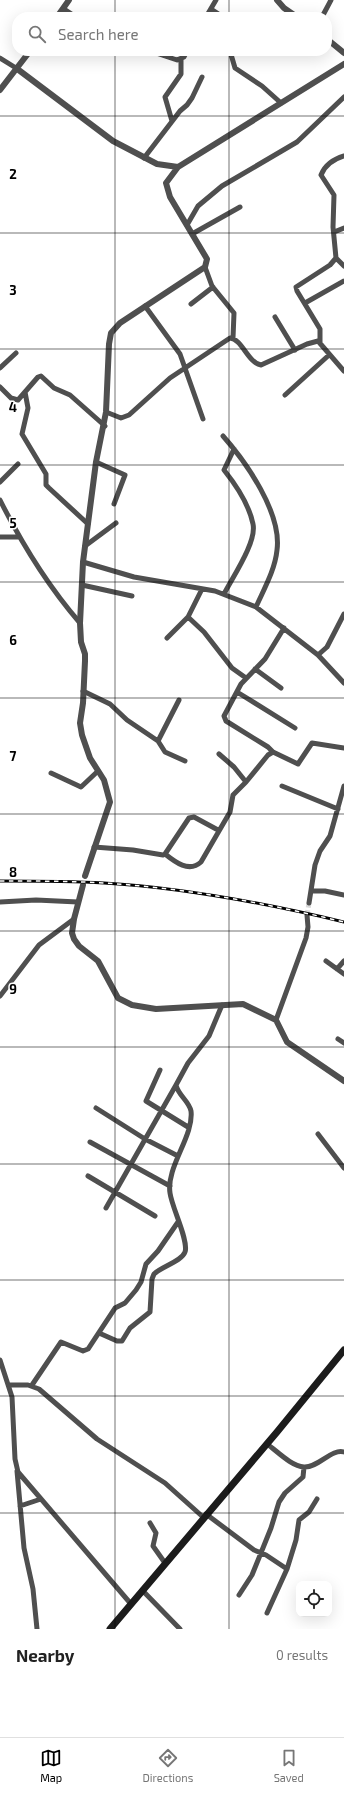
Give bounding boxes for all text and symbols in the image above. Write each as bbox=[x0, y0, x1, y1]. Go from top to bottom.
search box bbox=[12, 12, 332, 56]
icon: search bbox=[26, 23, 48, 45]
text: Search here bbox=[58, 25, 139, 43]
text: 2 bbox=[9, 166, 17, 182]
text: 3 bbox=[9, 282, 17, 298]
text: 4 bbox=[9, 399, 17, 415]
text: 5 bbox=[9, 515, 17, 531]
text: 6 bbox=[9, 632, 17, 648]
text: 7 bbox=[10, 748, 17, 764]
text: 8 bbox=[9, 864, 17, 880]
text: 9 bbox=[9, 981, 17, 997]
map controls bbox=[296, 1581, 332, 1617]
button: locate bbox=[296, 1581, 332, 1617]
text: Nearby bbox=[16, 1645, 74, 1665]
text: 0 results bbox=[276, 1647, 328, 1663]
tab: Map bbox=[40, 1747, 62, 1784]
tab: Directions bbox=[143, 1747, 193, 1784]
tab: Saved bbox=[274, 1747, 304, 1784]

